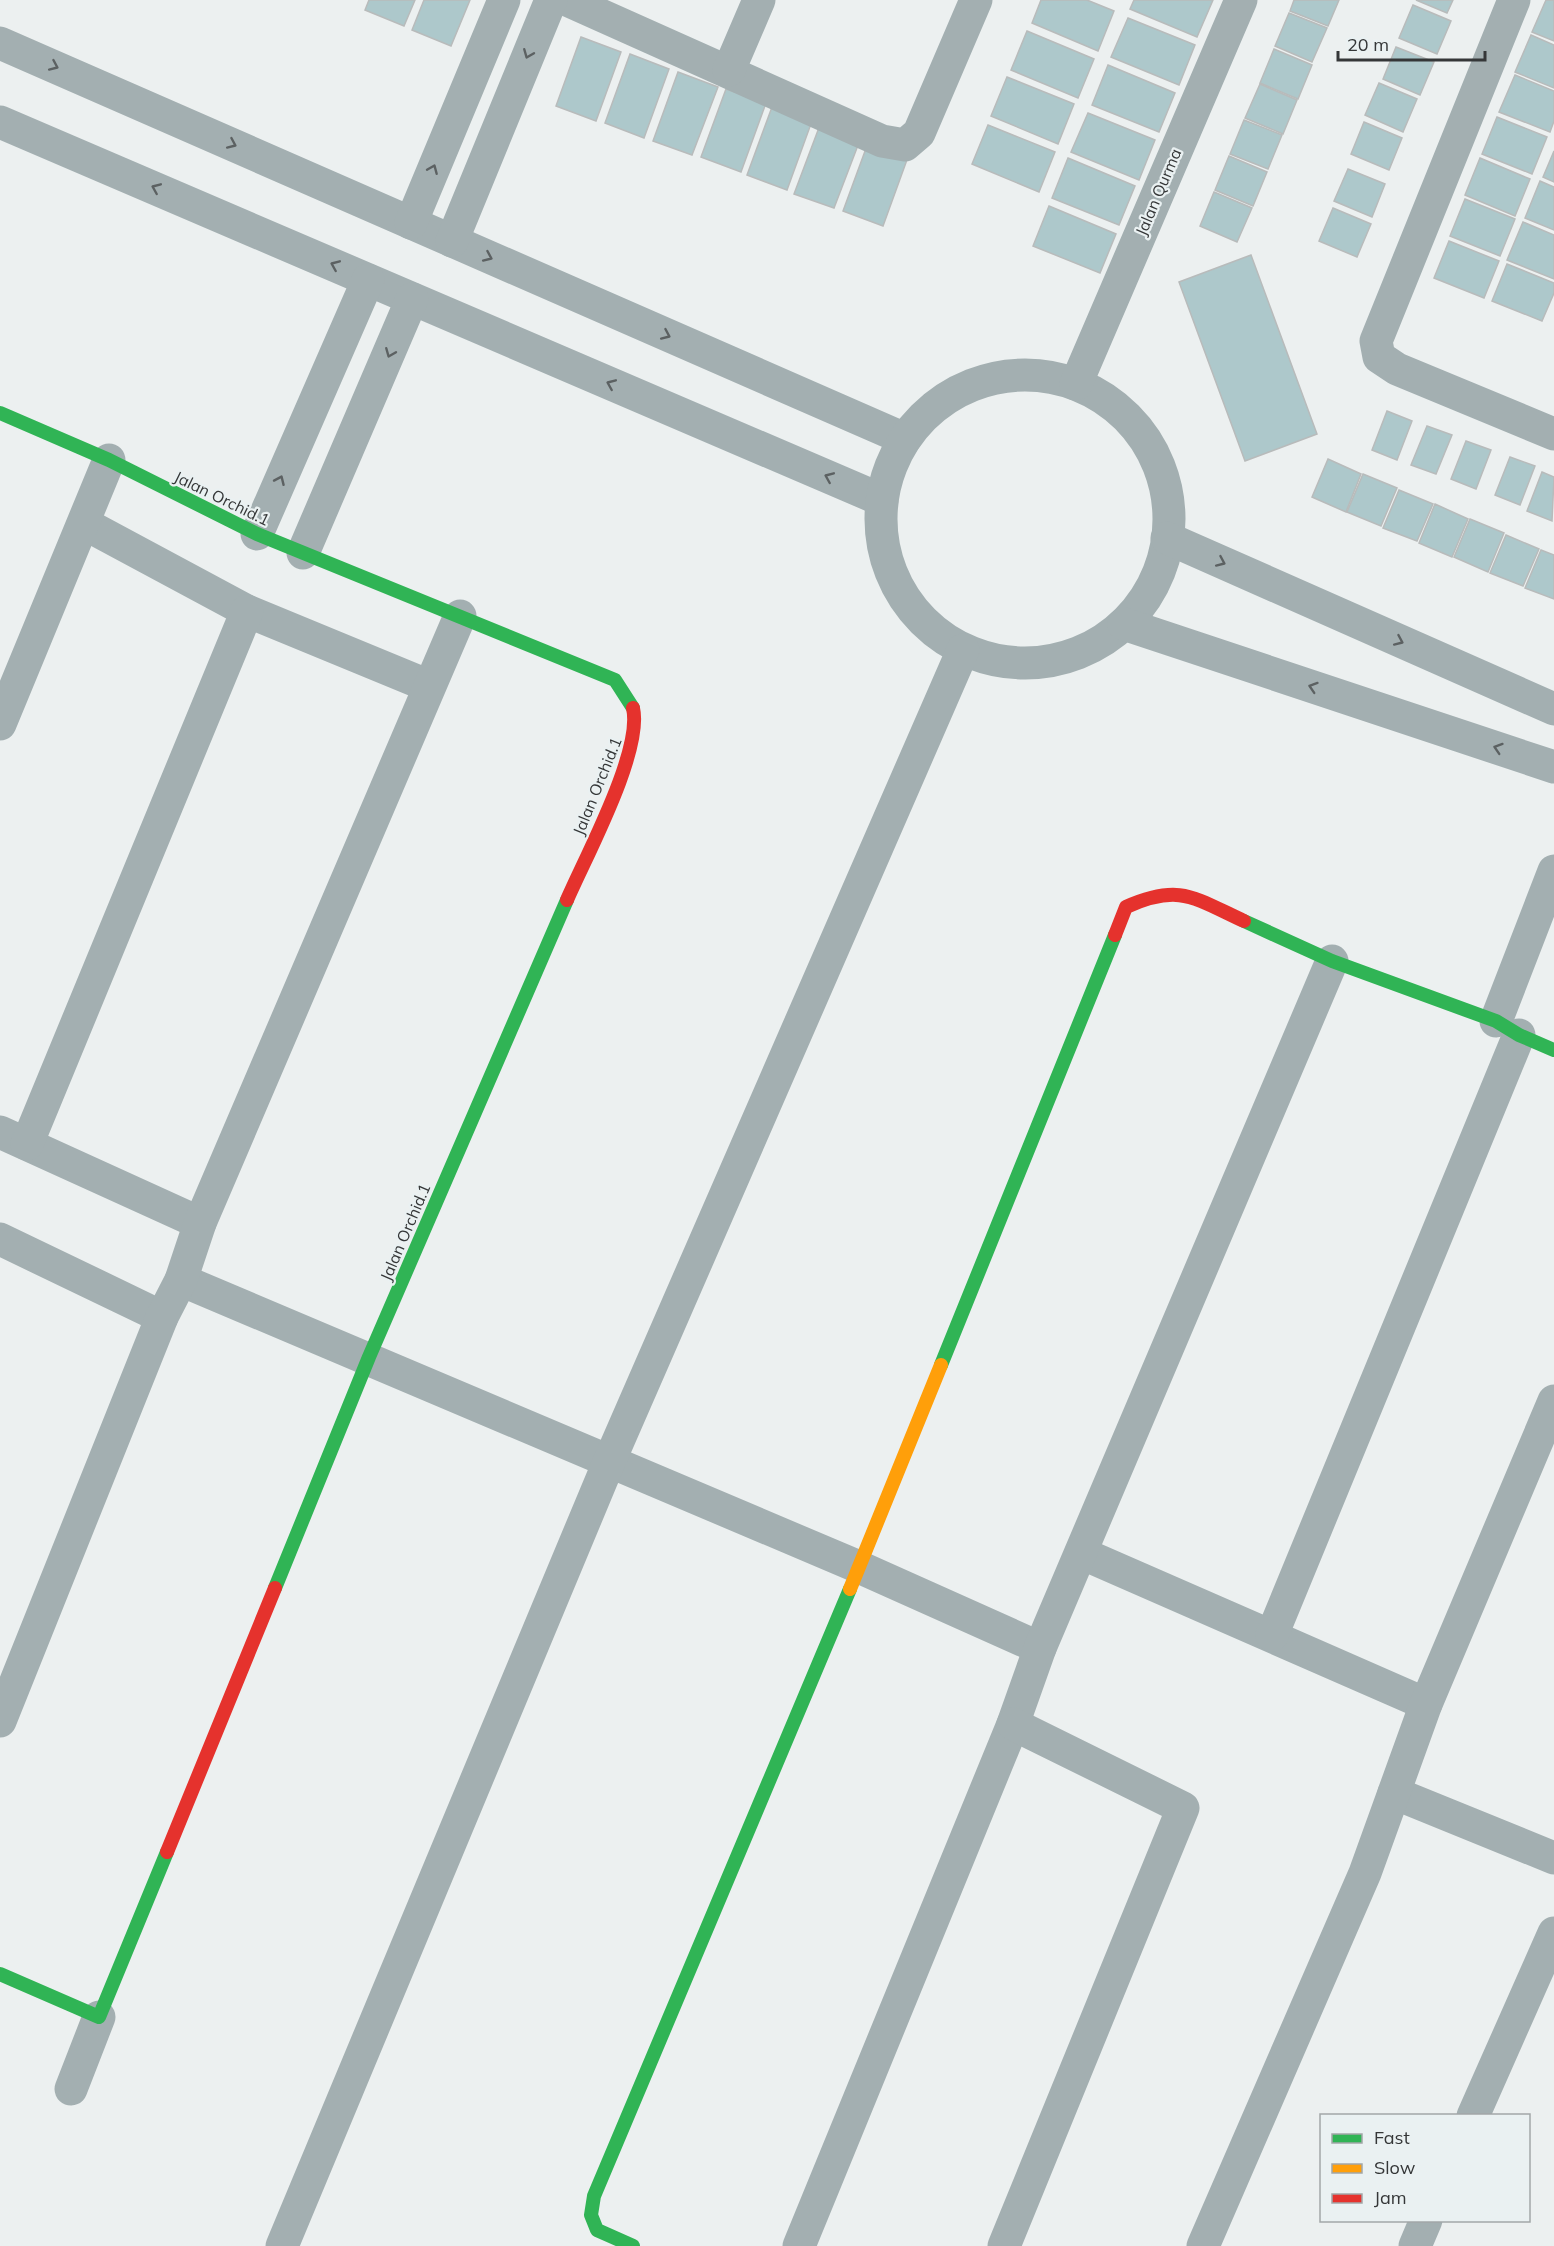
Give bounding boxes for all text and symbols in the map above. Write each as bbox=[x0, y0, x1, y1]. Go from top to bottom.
scale bar bbox=[1338, 24, 1485, 62]
text: 20 m bbox=[1347, 33, 1389, 56]
one-way arrow bbox=[523, 48, 535, 59]
one-way arrow bbox=[47, 59, 58, 71]
one-way arrow bbox=[226, 137, 237, 149]
street label: Jalan Qurma bbox=[1131, 145, 1185, 239]
one-way arrow bbox=[426, 164, 438, 175]
one-way arrow bbox=[151, 184, 162, 196]
one-way arrow bbox=[481, 250, 492, 262]
one-way arrow bbox=[330, 260, 341, 272]
one-way arrow bbox=[660, 328, 671, 340]
one-way arrow bbox=[385, 347, 397, 358]
one-way arrow bbox=[606, 379, 617, 391]
street label: Jalan Orchid.1 bbox=[171, 466, 273, 530]
one-way arrow bbox=[824, 472, 835, 484]
one-way arrow bbox=[273, 476, 285, 487]
one-way arrow bbox=[1215, 555, 1226, 567]
one-way arrow bbox=[1393, 633, 1404, 645]
one-way arrow bbox=[1308, 681, 1319, 694]
street label: Jalan Orchid.1 bbox=[568, 734, 626, 838]
one-way arrow bbox=[1494, 743, 1504, 755]
street label: Jalan Orchid.1 bbox=[376, 1180, 434, 1284]
legend bbox=[1320, 2114, 1530, 2222]
text: Fast bbox=[1374, 2126, 1410, 2149]
text: Slow bbox=[1374, 2156, 1416, 2179]
text: Jam bbox=[1374, 2186, 1407, 2209]

